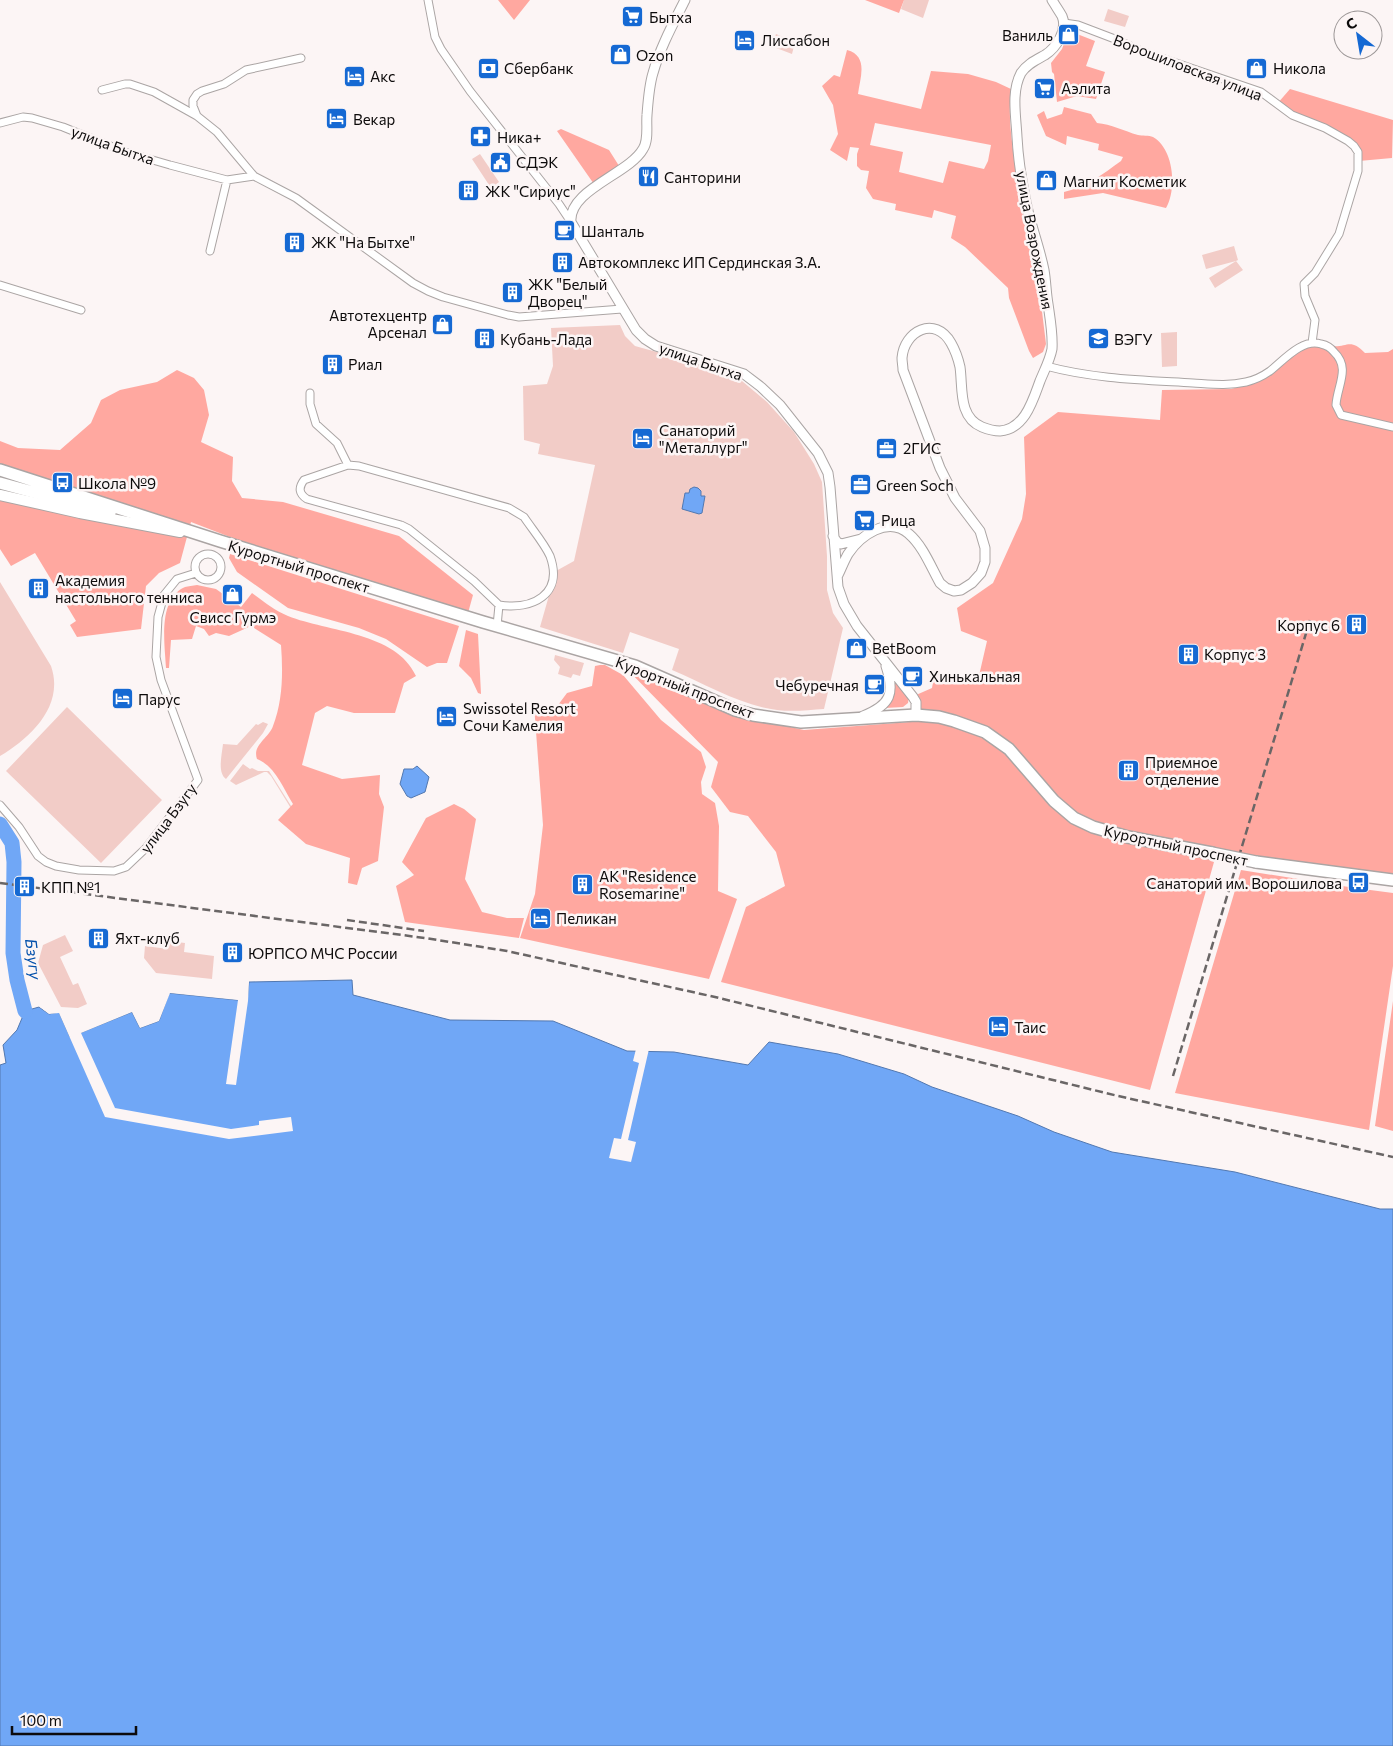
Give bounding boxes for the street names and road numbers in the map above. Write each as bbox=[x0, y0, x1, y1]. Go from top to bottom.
street label: Ворошиловская улица bbox=[1111, 30, 1265, 104]
street label: улица Бытха bbox=[69, 122, 157, 168]
street label: улица Возрождения bbox=[1013, 169, 1057, 311]
street label: улица Бытха bbox=[657, 338, 745, 384]
street label: Курортный проспект bbox=[226, 536, 372, 596]
street label: Курортный проспект bbox=[613, 652, 757, 722]
street label: улица Бзугу bbox=[136, 779, 200, 856]
street label: Курортный проспект bbox=[1102, 821, 1250, 869]

